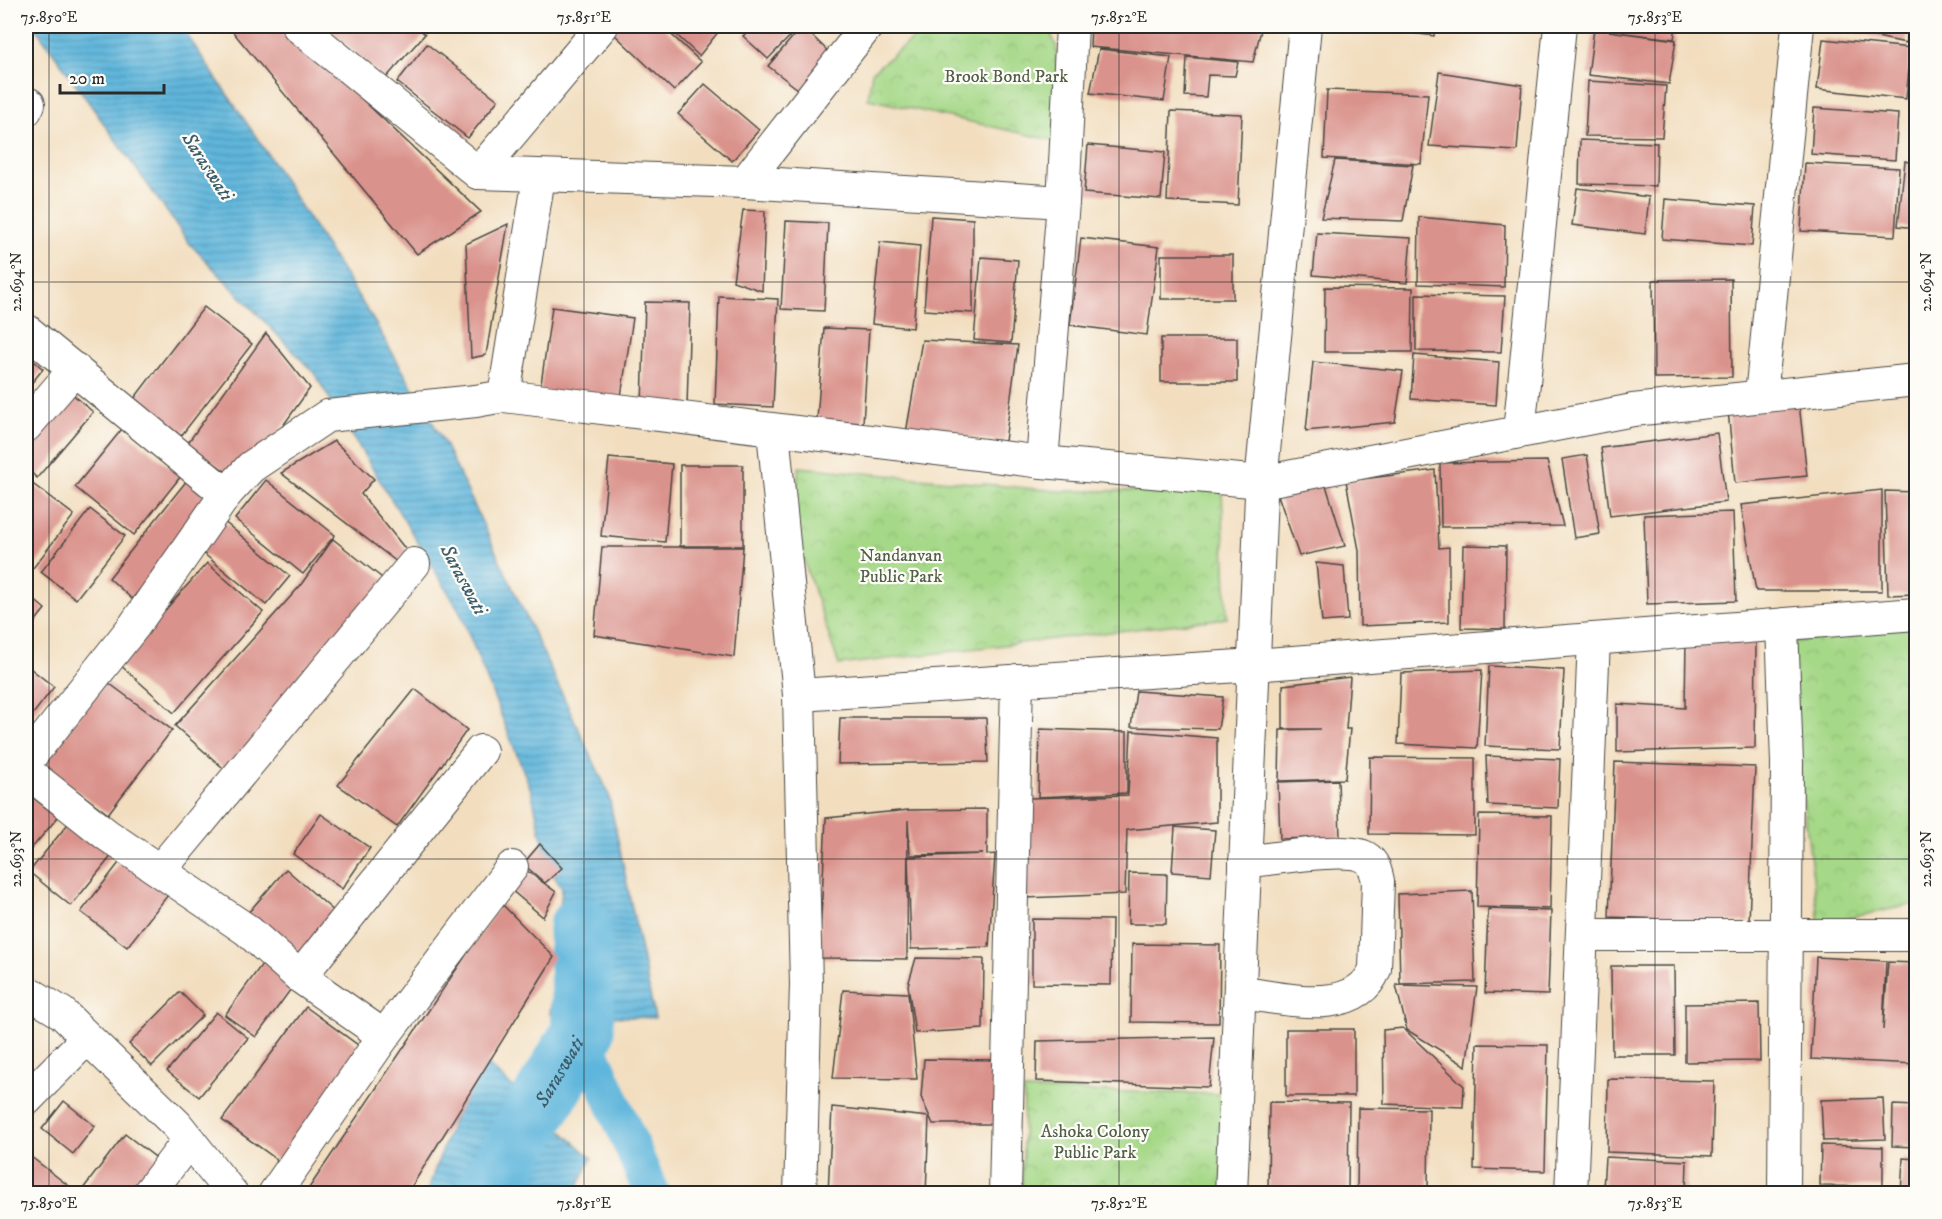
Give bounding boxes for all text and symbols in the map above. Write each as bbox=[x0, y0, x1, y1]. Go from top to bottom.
text: 75.850°E bbox=[21, 8, 78, 27]
text: 75.851°E bbox=[557, 8, 612, 27]
text: 75.852°E bbox=[1091, 8, 1147, 27]
text: 75.853°E bbox=[1628, 8, 1683, 27]
scale bar bbox=[60, 57, 164, 95]
park label: Brook Bond Park bbox=[944, 66, 1068, 88]
text: 20 m bbox=[69, 68, 105, 90]
water label: Saraswati bbox=[175, 127, 239, 207]
text: 22.694°N bbox=[7, 252, 26, 312]
text: 22.694°N bbox=[1917, 252, 1936, 312]
water label: Saraswati bbox=[433, 539, 493, 621]
park label: Nandanvan Public Park bbox=[860, 545, 943, 588]
text: 22.693°N bbox=[7, 831, 26, 887]
text: 22.693°N bbox=[1917, 831, 1936, 887]
water label: Saraswati bbox=[529, 1031, 591, 1112]
park label: Ashoka Colony Public Park bbox=[1041, 1121, 1150, 1164]
text: 75.850°E bbox=[21, 1194, 78, 1213]
text: 75.851°E bbox=[557, 1194, 612, 1213]
text: 75.852°E bbox=[1091, 1194, 1147, 1213]
text: 75.853°E bbox=[1628, 1194, 1683, 1213]

